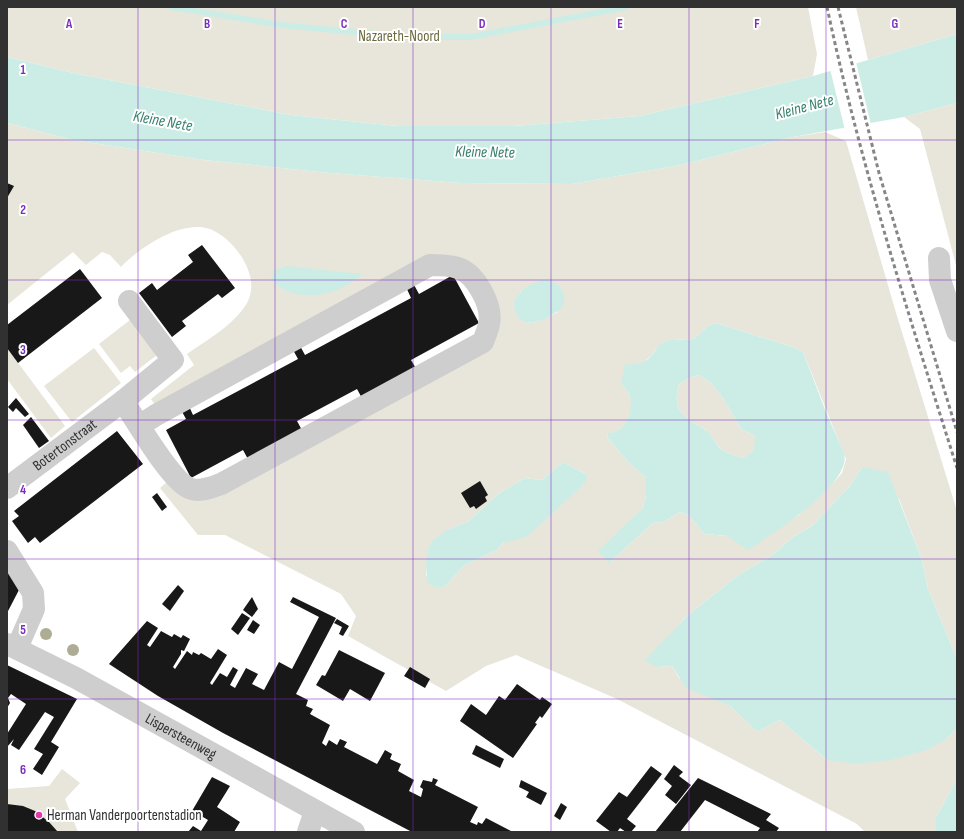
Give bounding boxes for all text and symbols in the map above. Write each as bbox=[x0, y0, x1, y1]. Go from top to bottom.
text: A bbox=[65, 16, 73, 32]
text: B bbox=[204, 16, 210, 32]
text: C bbox=[341, 16, 348, 32]
text: D bbox=[479, 16, 486, 32]
text: E bbox=[617, 16, 623, 32]
text: F bbox=[754, 16, 760, 32]
text: G bbox=[892, 16, 899, 32]
park label: Nazareth-Noord bbox=[358, 27, 440, 46]
text: 1 bbox=[20, 62, 26, 78]
water label: Kleine Nete bbox=[773, 91, 836, 124]
water label: Kleine Nete bbox=[132, 107, 194, 136]
water label: Kleine Nete bbox=[455, 142, 515, 163]
text: 2 bbox=[20, 202, 26, 218]
text: 3 bbox=[20, 342, 26, 358]
street label: Botertonstraat bbox=[29, 415, 101, 475]
text: 4 bbox=[20, 482, 26, 498]
text: 5 bbox=[20, 622, 26, 638]
street label: Lispersteenweg bbox=[142, 709, 220, 764]
text: 6 bbox=[20, 762, 26, 778]
place label: Herman Vanderpoortenstadion bbox=[47, 806, 202, 825]
marker: Herman Vanderpoortenstadion bbox=[34, 810, 44, 820]

